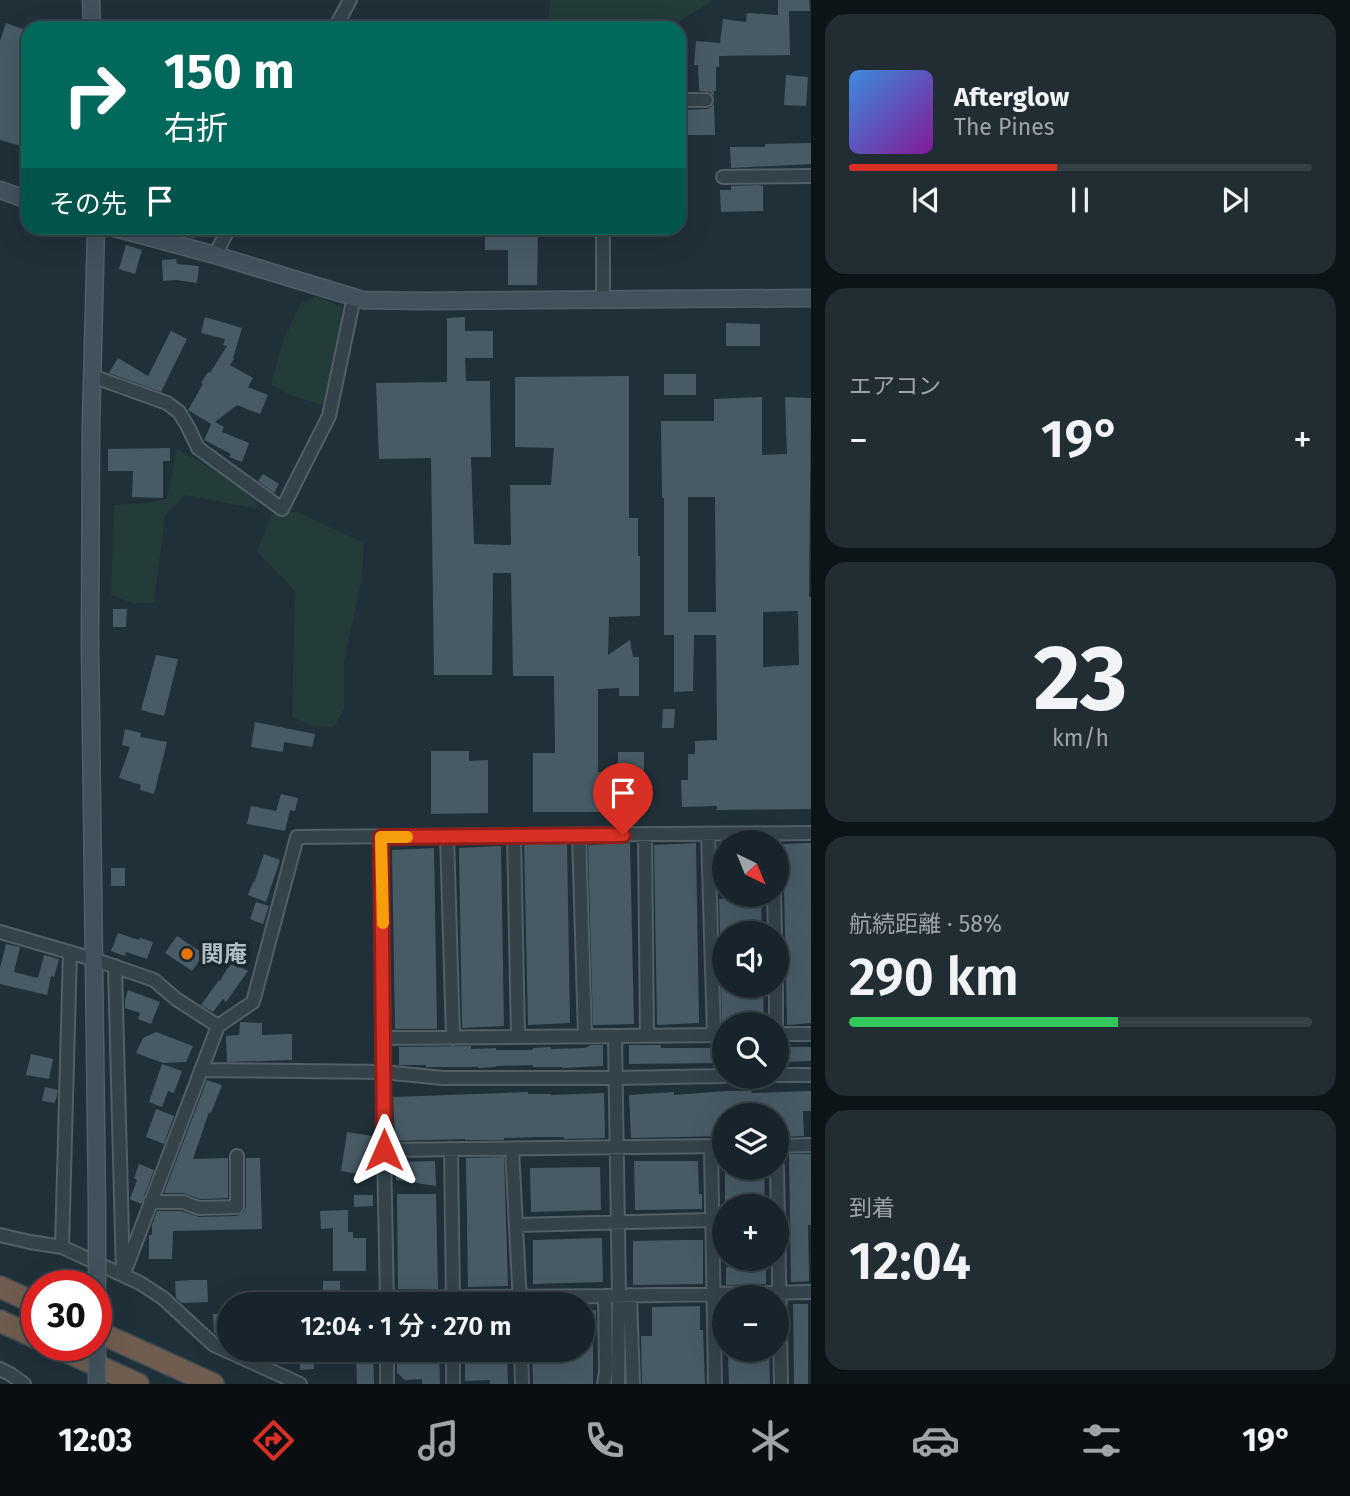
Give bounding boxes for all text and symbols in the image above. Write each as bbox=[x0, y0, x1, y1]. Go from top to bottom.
text: 150 m bbox=[164, 42, 295, 101]
icon: right bbox=[49, 49, 140, 140]
text: Afterglow bbox=[954, 82, 1069, 113]
text: 右折 bbox=[164, 109, 228, 147]
text: The Pines bbox=[954, 113, 1055, 141]
icon: previous bbox=[907, 181, 945, 219]
icon: pause bbox=[1061, 181, 1099, 219]
icon: next bbox=[1216, 181, 1254, 219]
icon: arrive bbox=[141, 182, 179, 220]
text: その先 bbox=[49, 189, 127, 220]
text: エアコン bbox=[849, 372, 941, 400]
text: 19° bbox=[1041, 408, 1120, 471]
text: − bbox=[849, 417, 868, 463]
text: + bbox=[1293, 417, 1312, 463]
text: 23 bbox=[1034, 624, 1127, 733]
text: km/h bbox=[1052, 724, 1109, 752]
pin bbox=[593, 763, 653, 835]
icon: arrive bbox=[604, 774, 642, 812]
north arrow bbox=[712, 830, 789, 906]
map controls bbox=[712, 830, 789, 1362]
text: 航続距離 · 58% bbox=[849, 910, 1002, 938]
button: sound bbox=[712, 921, 789, 998]
place label: 関庵 bbox=[201, 940, 247, 968]
marker: 関庵 bbox=[179, 946, 195, 962]
text: 290 km bbox=[849, 946, 1019, 1009]
button: search bbox=[712, 1012, 789, 1089]
button: layers bbox=[712, 1103, 789, 1180]
position arrow bbox=[347, 1113, 421, 1187]
button: + bbox=[712, 1194, 789, 1271]
text: 到着 bbox=[849, 1194, 895, 1222]
text: 12:04 bbox=[849, 1230, 971, 1293]
speed limit sign: 30 bbox=[21, 1270, 112, 1361]
button: − bbox=[712, 1285, 789, 1362]
text: 12:04 · 1 分 · 270 m bbox=[300, 1311, 512, 1342]
icon: directions bbox=[249, 1416, 298, 1465]
icon: music bbox=[414, 1416, 463, 1465]
icon: phone bbox=[580, 1416, 629, 1465]
icon: climate bbox=[746, 1416, 795, 1465]
icon: car bbox=[911, 1416, 960, 1465]
icon: filters bbox=[1077, 1416, 1126, 1465]
text: 12:03 bbox=[58, 1421, 132, 1459]
text: 19° bbox=[1242, 1421, 1292, 1459]

